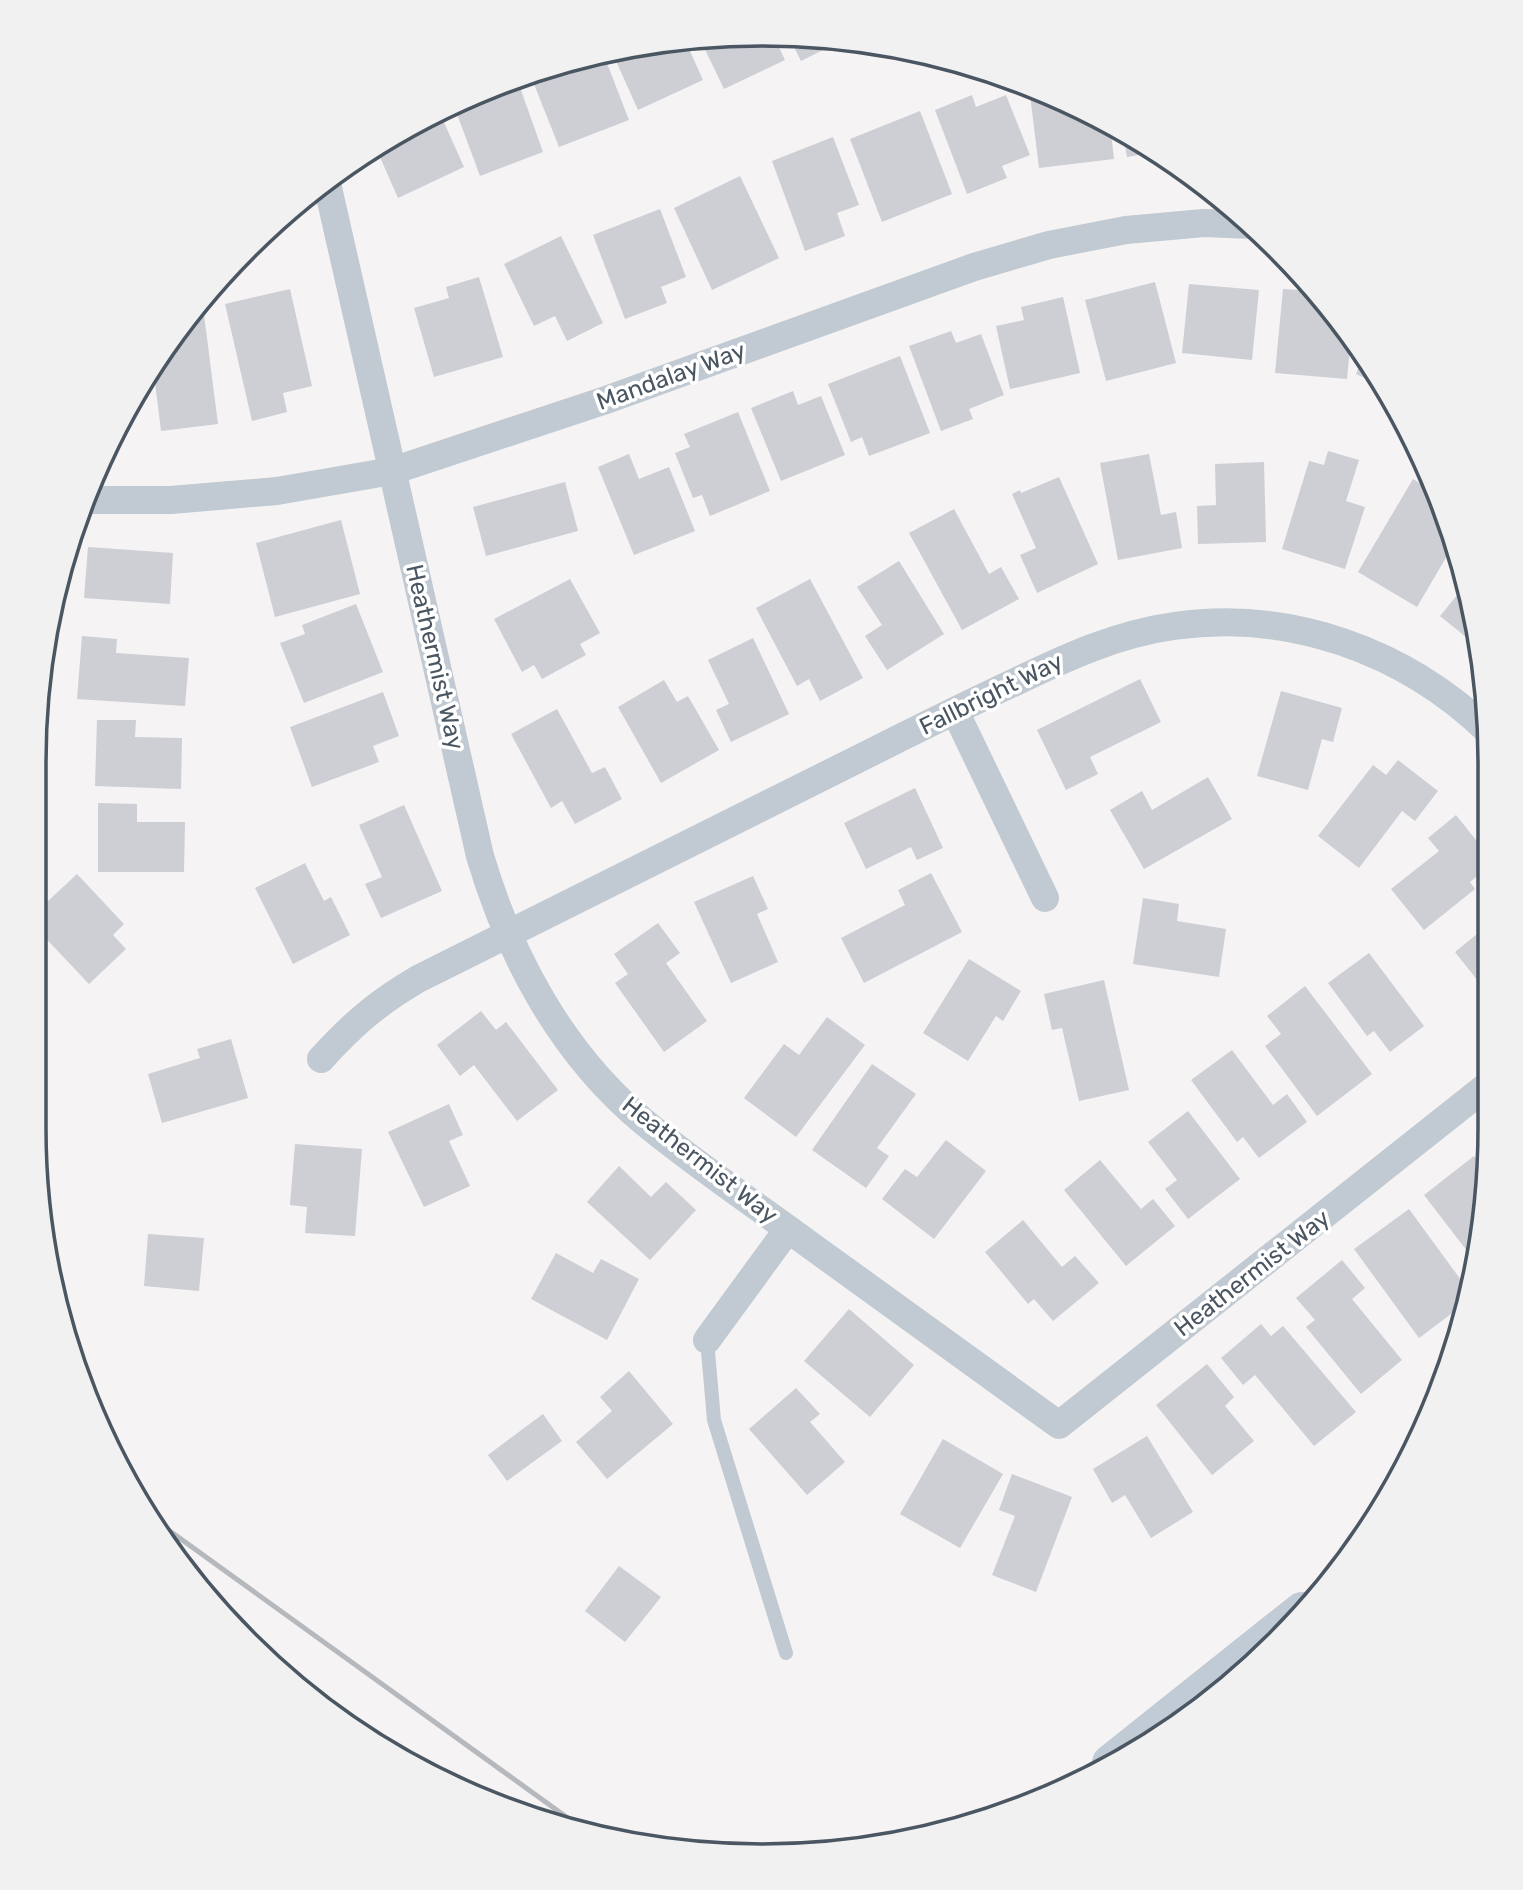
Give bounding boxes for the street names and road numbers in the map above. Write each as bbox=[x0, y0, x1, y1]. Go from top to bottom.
street label: Mandalay Way bbox=[593, 336, 749, 416]
street label: Heathermist Way bbox=[400, 562, 470, 752]
street label: Fallbright Way bbox=[915, 647, 1067, 741]
street label: Heathermist Way bbox=[617, 1091, 783, 1229]
street label: Heathermist Way bbox=[1169, 1204, 1335, 1342]

